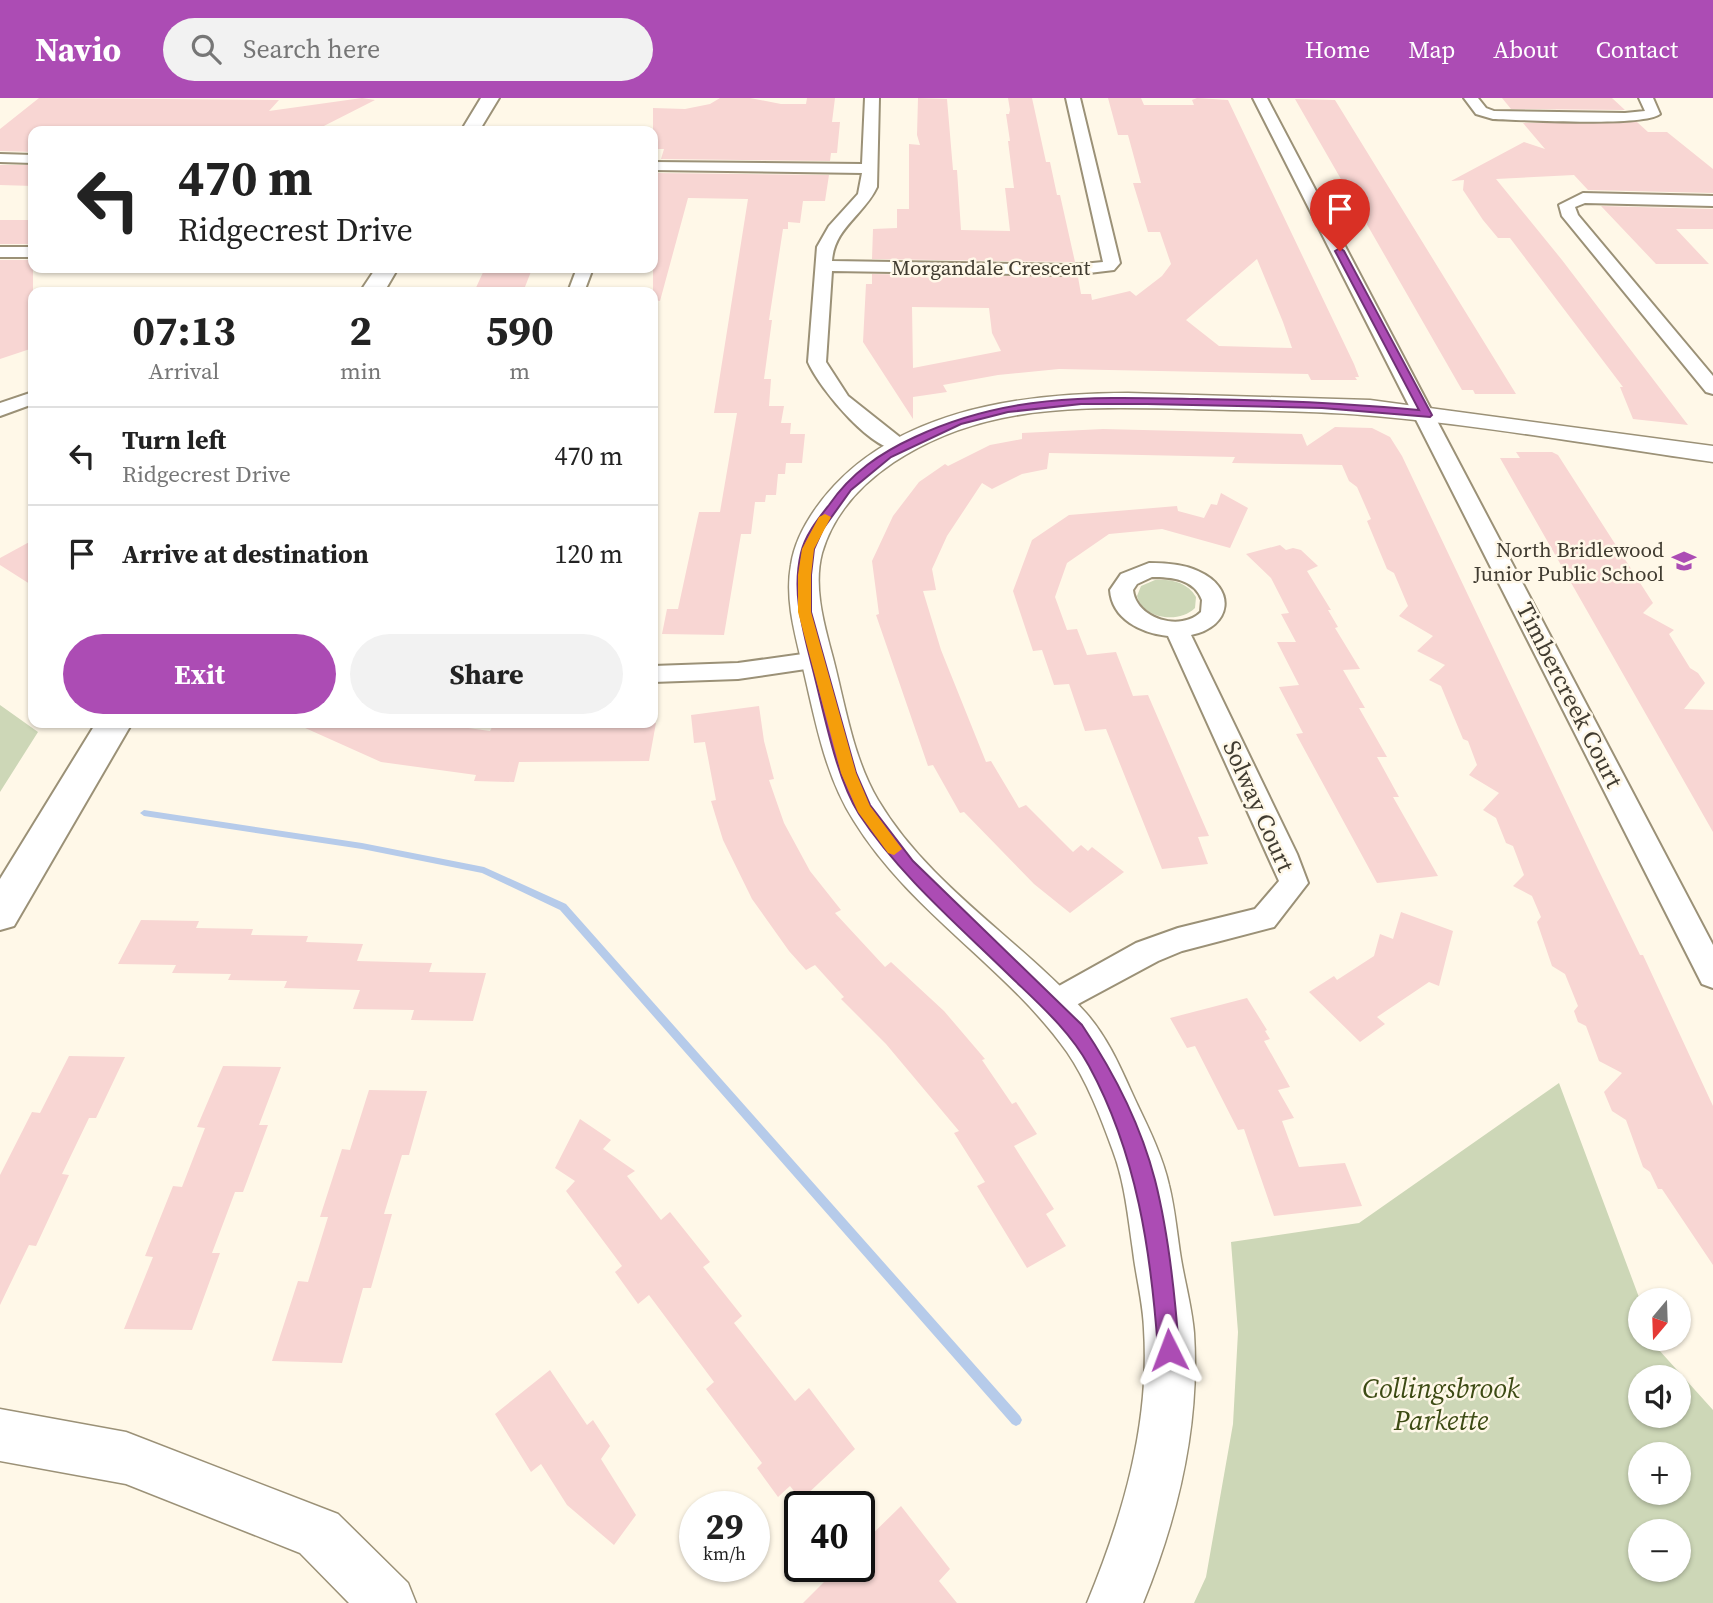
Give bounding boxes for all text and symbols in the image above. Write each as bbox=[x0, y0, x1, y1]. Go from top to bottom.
search box bbox=[163, 18, 653, 81]
text: Navio bbox=[35, 27, 121, 72]
icon: search bbox=[187, 30, 225, 68]
text: Search here bbox=[243, 31, 380, 67]
text: Home bbox=[1305, 33, 1370, 66]
text: Map bbox=[1408, 33, 1455, 66]
text: About bbox=[1493, 33, 1558, 66]
text: Contact bbox=[1596, 33, 1678, 66]
text: 470 m bbox=[178, 144, 313, 211]
icon: left bbox=[63, 154, 154, 245]
pin bbox=[1310, 179, 1370, 251]
icon: arrive bbox=[1321, 190, 1359, 228]
text: Ridgecrest Drive bbox=[178, 208, 413, 252]
street label: Morgandale Crescent bbox=[892, 253, 1091, 282]
text: 07:13 bbox=[132, 301, 236, 359]
text: 2 bbox=[349, 301, 372, 359]
text: 590 bbox=[486, 301, 554, 359]
text: Arrival bbox=[148, 355, 219, 387]
text: min bbox=[340, 355, 381, 387]
text: m bbox=[509, 355, 530, 387]
text: Turn left bbox=[122, 422, 226, 458]
icon: left bbox=[63, 437, 101, 475]
text: 470 m bbox=[555, 438, 623, 474]
text: Ridgecrest Drive bbox=[122, 458, 291, 490]
icon: arrive bbox=[63, 535, 101, 573]
place label: North Bridlewood Junior Public School bbox=[1473, 535, 1664, 588]
text: Arrive at destination bbox=[122, 536, 369, 572]
text: 120 m bbox=[555, 536, 623, 572]
school or university icon: North Bridlewood Junior Public School bbox=[1670, 547, 1698, 575]
street label: Timbercreek Court bbox=[1509, 596, 1631, 794]
button: Exit bbox=[63, 634, 336, 714]
button: Share bbox=[350, 634, 623, 714]
street label: Solway Court bbox=[1215, 735, 1303, 877]
north arrow bbox=[1628, 1288, 1690, 1351]
map controls bbox=[1628, 1288, 1691, 1582]
position arrow bbox=[1132, 1313, 1206, 1387]
button: sound bbox=[1628, 1365, 1691, 1428]
park label: Collingsbrook Parkette bbox=[1362, 1369, 1520, 1439]
button: + bbox=[1628, 1442, 1691, 1505]
speed limit sign: 40 bbox=[784, 1491, 875, 1582]
text: 29 bbox=[706, 1503, 743, 1551]
button: − bbox=[1628, 1519, 1691, 1582]
text: km/h bbox=[703, 1541, 746, 1566]

